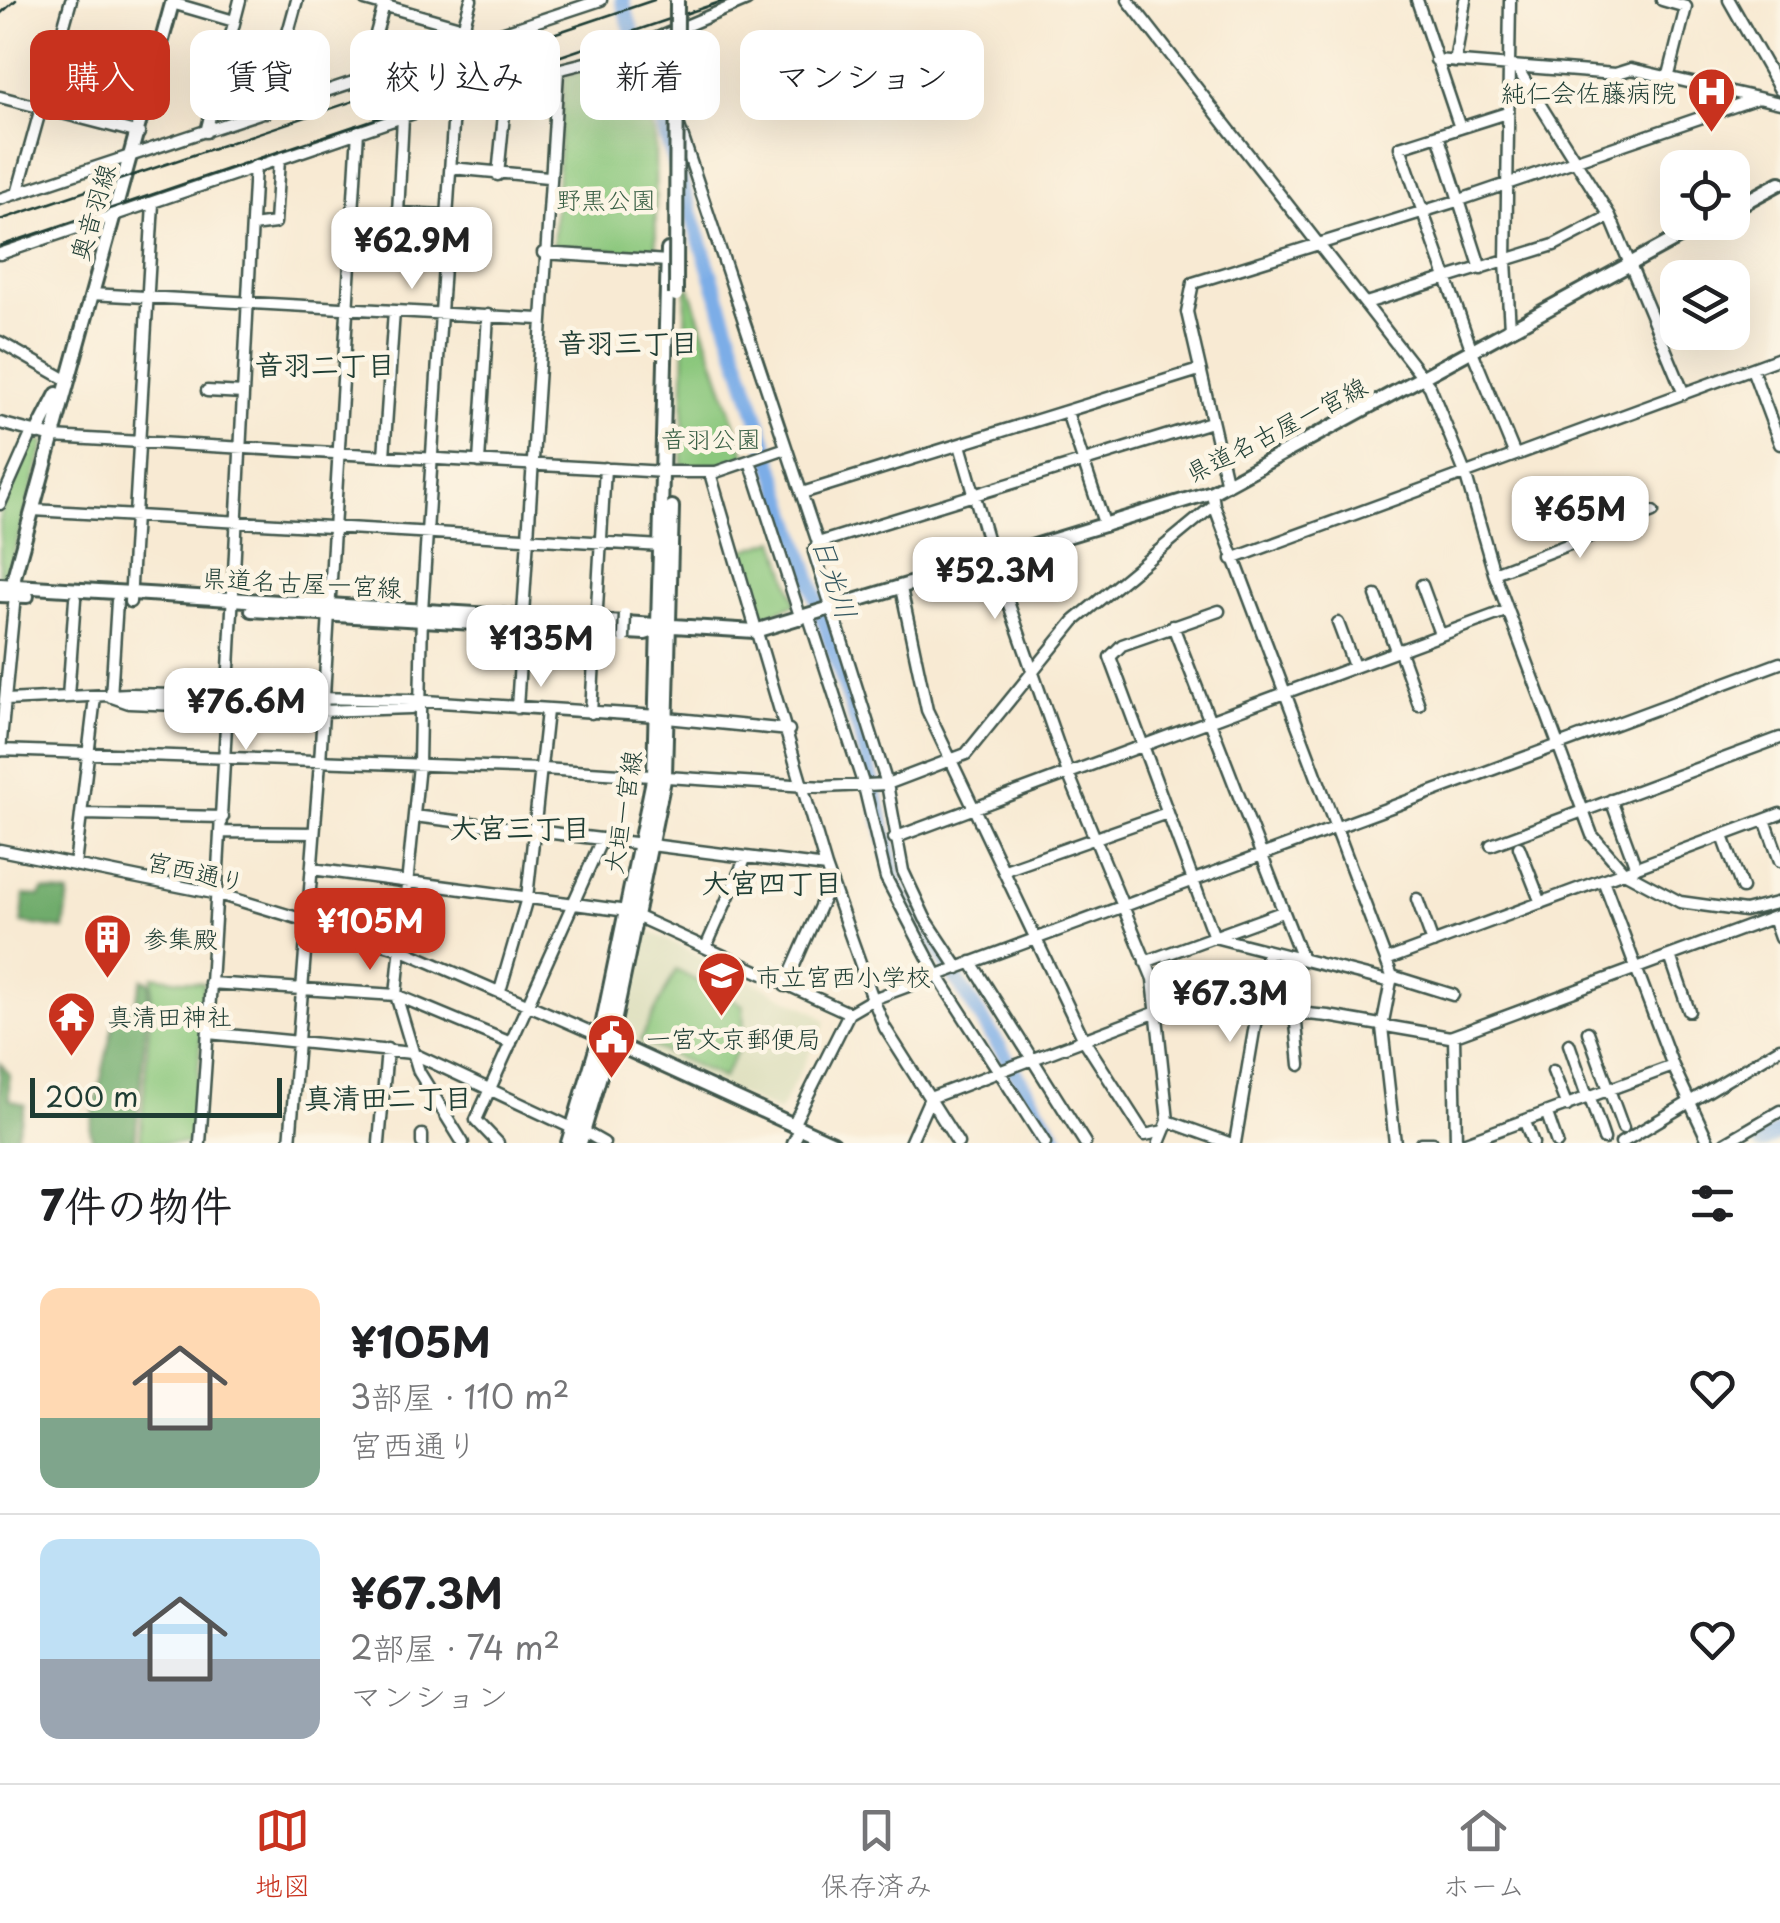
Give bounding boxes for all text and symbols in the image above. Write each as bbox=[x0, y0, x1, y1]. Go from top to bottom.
chip: 購入 bbox=[30, 30, 170, 120]
chip: 賃貸 bbox=[190, 30, 330, 120]
chip: 絞り込み bbox=[350, 30, 560, 120]
chip: 新着 bbox=[580, 30, 720, 120]
chip: マンション bbox=[740, 30, 984, 120]
hospital icon: 純仁会佐藤病院 bbox=[1685, 66, 1737, 134]
place label: 純仁会佐藤病院 bbox=[1501, 73, 1676, 111]
map controls bbox=[1660, 150, 1750, 350]
button: locate bbox=[1660, 150, 1750, 240]
street label: 奥音羽線 bbox=[59, 159, 125, 265]
park label: 野黒公園 bbox=[556, 180, 656, 218]
pin: ¥62.9M bbox=[331, 207, 493, 292]
text: ¥62.9M bbox=[353, 215, 471, 263]
button: layers bbox=[1660, 260, 1750, 350]
district label: 音羽三丁目 bbox=[558, 320, 698, 363]
district label: 音羽二丁目 bbox=[255, 342, 395, 385]
street label: 県道名古屋一宮線 bbox=[1178, 367, 1374, 491]
park label: 音羽公園 bbox=[661, 419, 761, 457]
pin: ¥65M bbox=[1521, 476, 1639, 561]
text: ¥65M bbox=[1534, 484, 1626, 532]
water label: 日光川 bbox=[803, 531, 869, 625]
pin: ¥52.3M bbox=[914, 537, 1076, 622]
text: ¥52.3M bbox=[935, 545, 1055, 593]
street label: 県道名古屋一宮線 bbox=[201, 558, 403, 606]
pin: ¥135M bbox=[471, 605, 611, 690]
text: ¥135M bbox=[488, 613, 594, 661]
pin: ¥76.6M bbox=[165, 668, 327, 753]
text: ¥76.6M bbox=[186, 676, 306, 724]
street label: 大垣一宮線 bbox=[593, 747, 651, 877]
district label: 大宮三丁目 bbox=[450, 805, 590, 848]
street label: 宮西通り bbox=[143, 841, 249, 901]
district label: 大宮四丁目 bbox=[702, 860, 842, 903]
pin: ¥105M bbox=[300, 888, 440, 973]
text: ¥105M bbox=[316, 896, 424, 944]
building icon: 参集殿 bbox=[82, 912, 134, 980]
place label: 参集殿 bbox=[143, 919, 218, 957]
school or university icon: 市立宮西小学校 bbox=[695, 950, 747, 1018]
place label: 市立宮西小学校 bbox=[756, 957, 931, 995]
pin: ¥67.3M bbox=[1149, 960, 1311, 1045]
text: ¥67.3M bbox=[1172, 968, 1288, 1016]
temple icon: 真清田神社 bbox=[46, 990, 98, 1058]
place label: 真清田神社 bbox=[107, 997, 232, 1035]
public building icon: 一宮文京郵便局 bbox=[585, 1012, 637, 1080]
place label: 一宮文京郵便局 bbox=[646, 1019, 821, 1057]
scale bar bbox=[30, 1073, 282, 1118]
text: 200 m bbox=[45, 1074, 138, 1117]
district label: 真清田二丁目 bbox=[304, 1075, 472, 1118]
text: 7件の物件 bbox=[40, 1172, 232, 1235]
icon: filters bbox=[1685, 1176, 1740, 1231]
text: ¥105M bbox=[350, 1309, 491, 1372]
icon: home bbox=[120, 1328, 240, 1448]
icon: heart bbox=[1685, 1361, 1740, 1416]
text: 3部屋 · 110 m² bbox=[350, 1372, 569, 1420]
text: 宮西通り bbox=[350, 1420, 478, 1468]
text: ¥67.3M bbox=[350, 1560, 503, 1623]
icon: home bbox=[120, 1579, 240, 1699]
icon: heart bbox=[1685, 1612, 1740, 1667]
text: 2部屋 · 74 m² bbox=[350, 1623, 560, 1671]
text: マンション bbox=[350, 1671, 509, 1719]
tab: 地図 bbox=[255, 1803, 311, 1906]
tab: 保存済み bbox=[821, 1803, 933, 1906]
tab: ホーム bbox=[1442, 1803, 1525, 1906]

